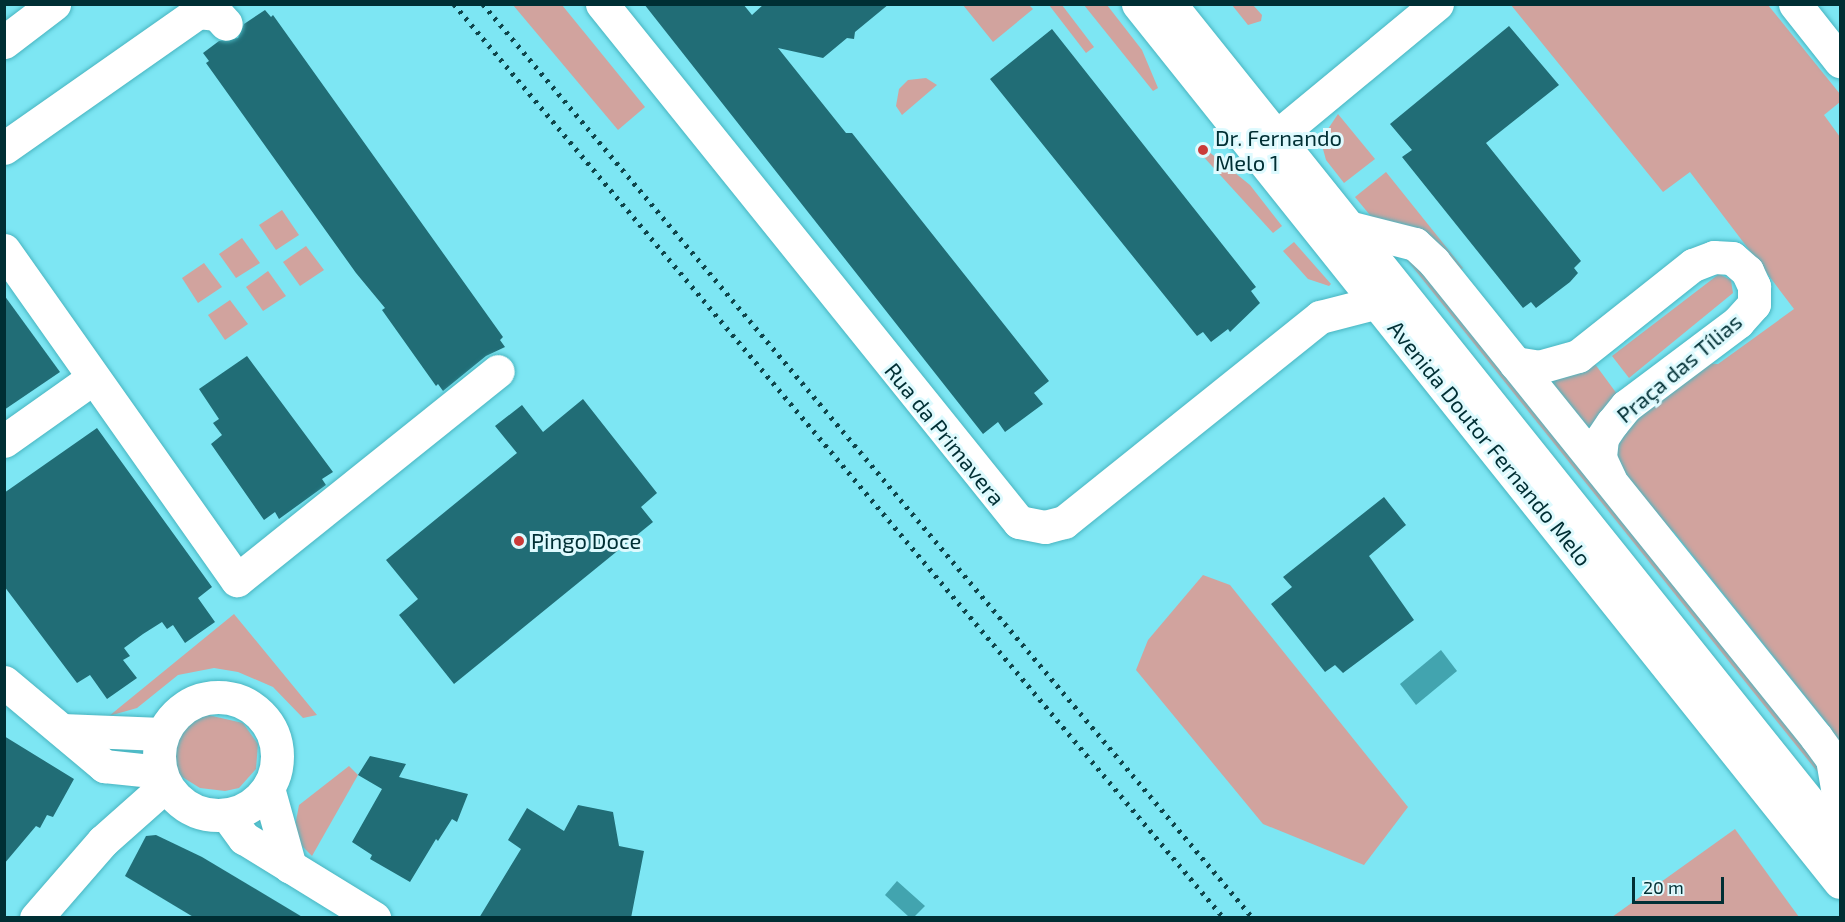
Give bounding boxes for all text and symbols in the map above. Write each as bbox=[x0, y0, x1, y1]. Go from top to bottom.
place label: Dr. Fernando Melo 1 bbox=[1215, 124, 1342, 176]
marker: Dr. Fernando Melo 1 bbox=[1196, 143, 1210, 157]
street label: Praça das Tílias bbox=[1611, 308, 1747, 428]
street label: Avenida Doutor Fernando Melo bbox=[1383, 315, 1597, 571]
street label: Rua da Primavera bbox=[879, 357, 1011, 511]
place label: Pingo Doce bbox=[531, 528, 641, 554]
marker: Pingo Doce bbox=[512, 534, 526, 548]
scale bar bbox=[1635, 865, 1726, 903]
text: 20 m bbox=[1643, 876, 1684, 898]

